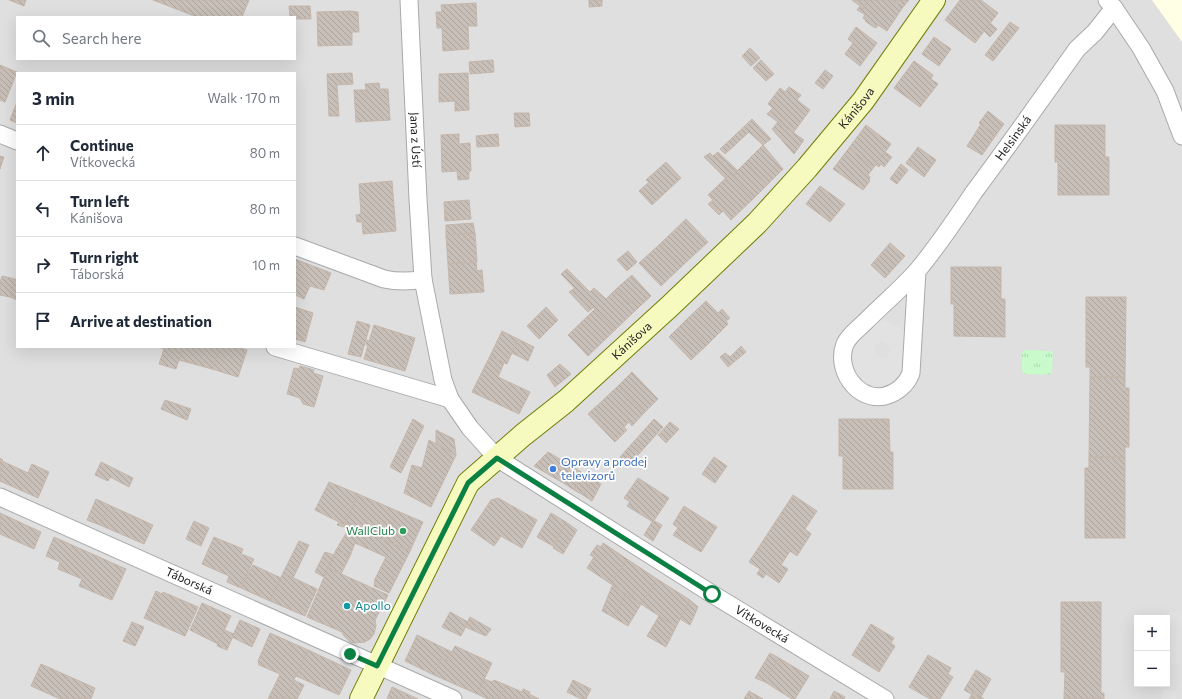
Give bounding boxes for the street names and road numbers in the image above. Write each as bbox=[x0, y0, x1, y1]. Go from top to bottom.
street label: Kánišova bbox=[835, 84, 876, 131]
street label: Jana z Ústí bbox=[407, 112, 425, 169]
street label: Helsinská bbox=[992, 112, 1034, 163]
street label: Kánišova bbox=[608, 318, 654, 362]
street label: Táborská bbox=[164, 564, 215, 597]
street label: Vítkovecká bbox=[733, 602, 792, 645]

